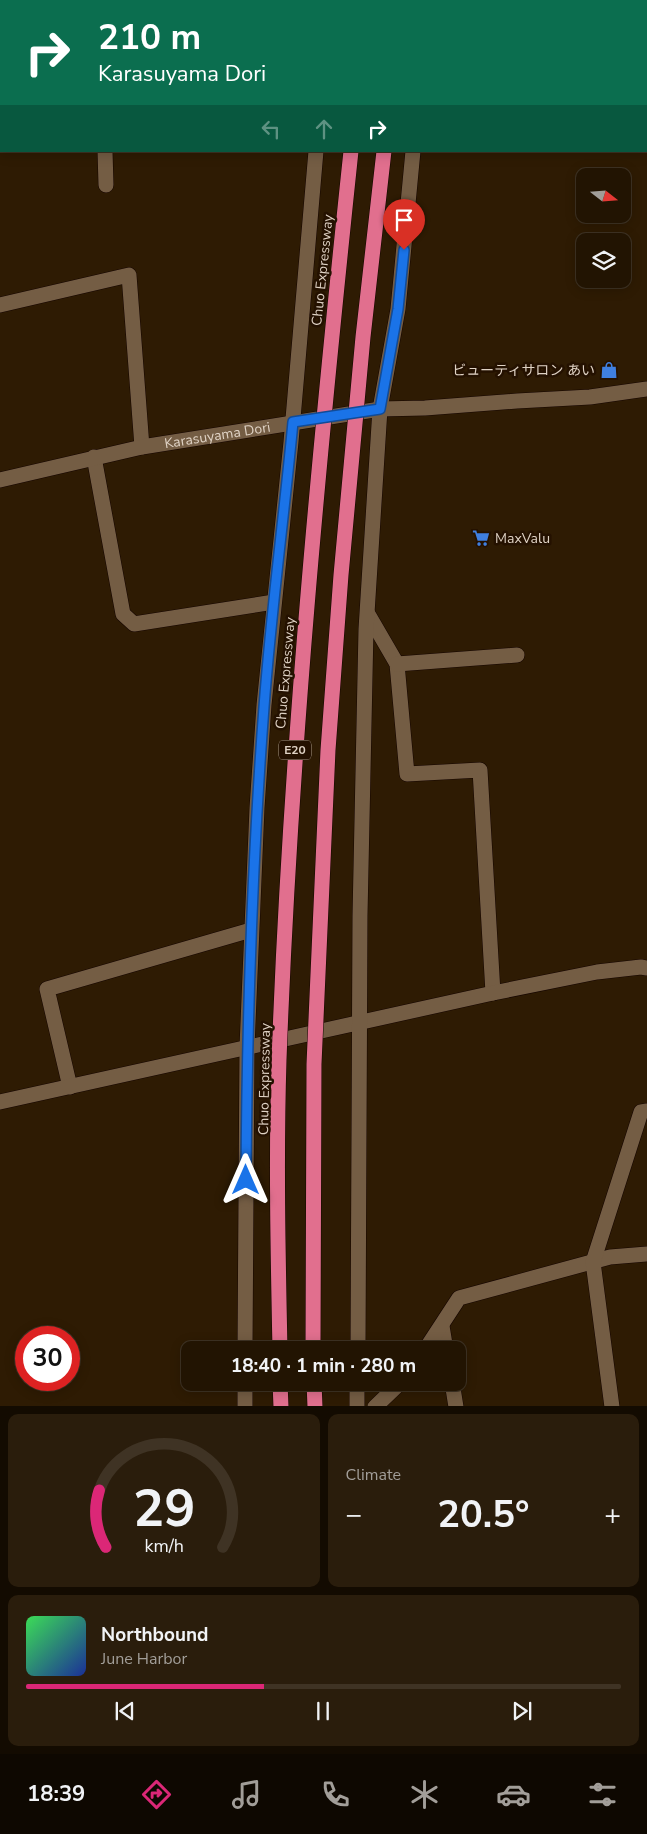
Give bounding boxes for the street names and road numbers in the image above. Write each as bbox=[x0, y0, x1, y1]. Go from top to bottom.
street label: Chuo Expressway bbox=[307, 212, 338, 327]
street label: Karasuyama Dori bbox=[163, 418, 272, 453]
street label: Chuo Expressway bbox=[271, 616, 300, 730]
road number: E20 bbox=[279, 740, 311, 760]
street label: Chuo Expressway bbox=[254, 1022, 275, 1135]

